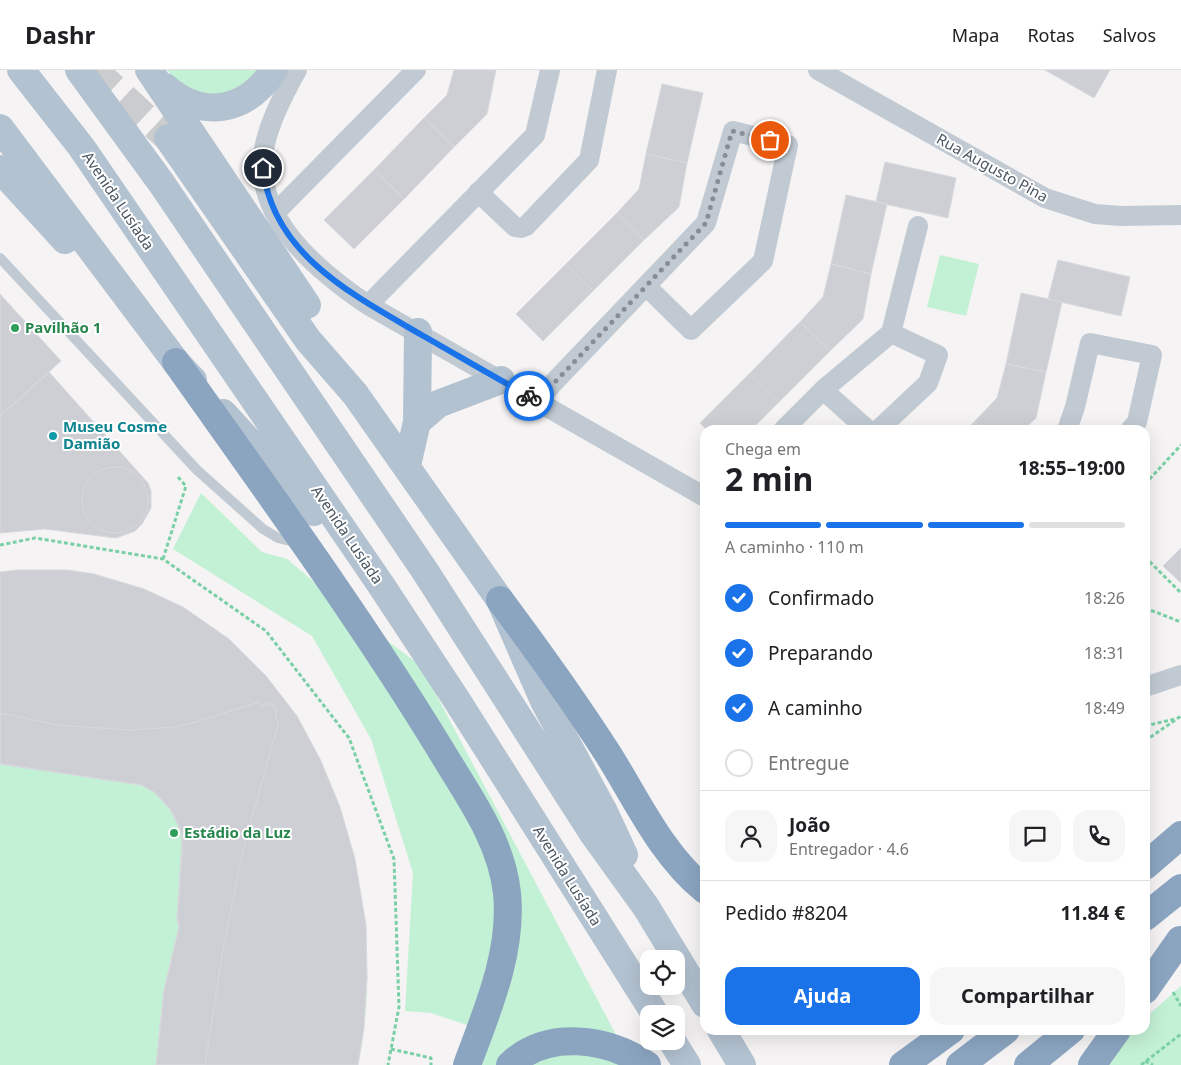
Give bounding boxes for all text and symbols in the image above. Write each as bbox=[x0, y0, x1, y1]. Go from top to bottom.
text: Dashr bbox=[25, 18, 95, 51]
text: Mapa bbox=[952, 23, 999, 47]
text: Rotas bbox=[1027, 23, 1075, 47]
text: Salvos bbox=[1103, 23, 1156, 47]
pin bbox=[749, 119, 791, 161]
icon: bag bbox=[756, 126, 784, 154]
street label: Rua Augusto Pina bbox=[933, 128, 1052, 206]
street label: Avenida Lusíada bbox=[78, 147, 159, 254]
pin bbox=[242, 147, 284, 189]
icon: home bbox=[249, 154, 277, 182]
place label: Pavilhão 1 bbox=[25, 317, 101, 337]
marker: Pavilhão 1 bbox=[9, 322, 21, 334]
courier bbox=[504, 371, 554, 421]
icon: bike bbox=[515, 382, 543, 410]
place label: Museu Cosme Damião bbox=[63, 416, 167, 453]
marker: Museu Cosme Damião bbox=[47, 430, 59, 442]
text: Chega em bbox=[725, 438, 801, 460]
text: 18:55–19:00 bbox=[1018, 455, 1125, 481]
text: 2 min bbox=[725, 457, 813, 500]
street label: Avenida Lusíada bbox=[307, 481, 388, 588]
text: A caminho · 110 m bbox=[725, 536, 864, 558]
icon: check bbox=[725, 584, 753, 612]
text: Confirmado bbox=[768, 585, 874, 611]
text: 18:26 bbox=[1084, 587, 1125, 609]
icon: check bbox=[725, 639, 753, 667]
text: Preparando bbox=[768, 640, 873, 666]
text: 18:31 bbox=[1084, 642, 1125, 664]
icon: check bbox=[725, 694, 753, 722]
text: A caminho bbox=[768, 695, 863, 721]
text: 18:49 bbox=[1084, 697, 1125, 719]
text: Entregue bbox=[768, 750, 850, 776]
button: person bbox=[725, 810, 777, 862]
button: chat bbox=[1009, 810, 1061, 862]
button: phone bbox=[1073, 810, 1125, 862]
text: João bbox=[789, 812, 830, 838]
place label: Estádio da Luz bbox=[184, 822, 291, 842]
street label: Avenida Lusíada bbox=[529, 822, 607, 929]
marker: Estádio da Luz bbox=[168, 827, 180, 839]
text: Entregador · 4.6 bbox=[789, 838, 909, 860]
text: Pedido #8204 bbox=[725, 900, 848, 926]
text: 11.84 € bbox=[1060, 900, 1125, 926]
map controls bbox=[640, 950, 685, 1050]
button: locate bbox=[640, 950, 685, 995]
button: Ajuda bbox=[725, 967, 920, 1025]
button: Compartilhar bbox=[930, 967, 1125, 1025]
button: layers bbox=[640, 1005, 685, 1050]

